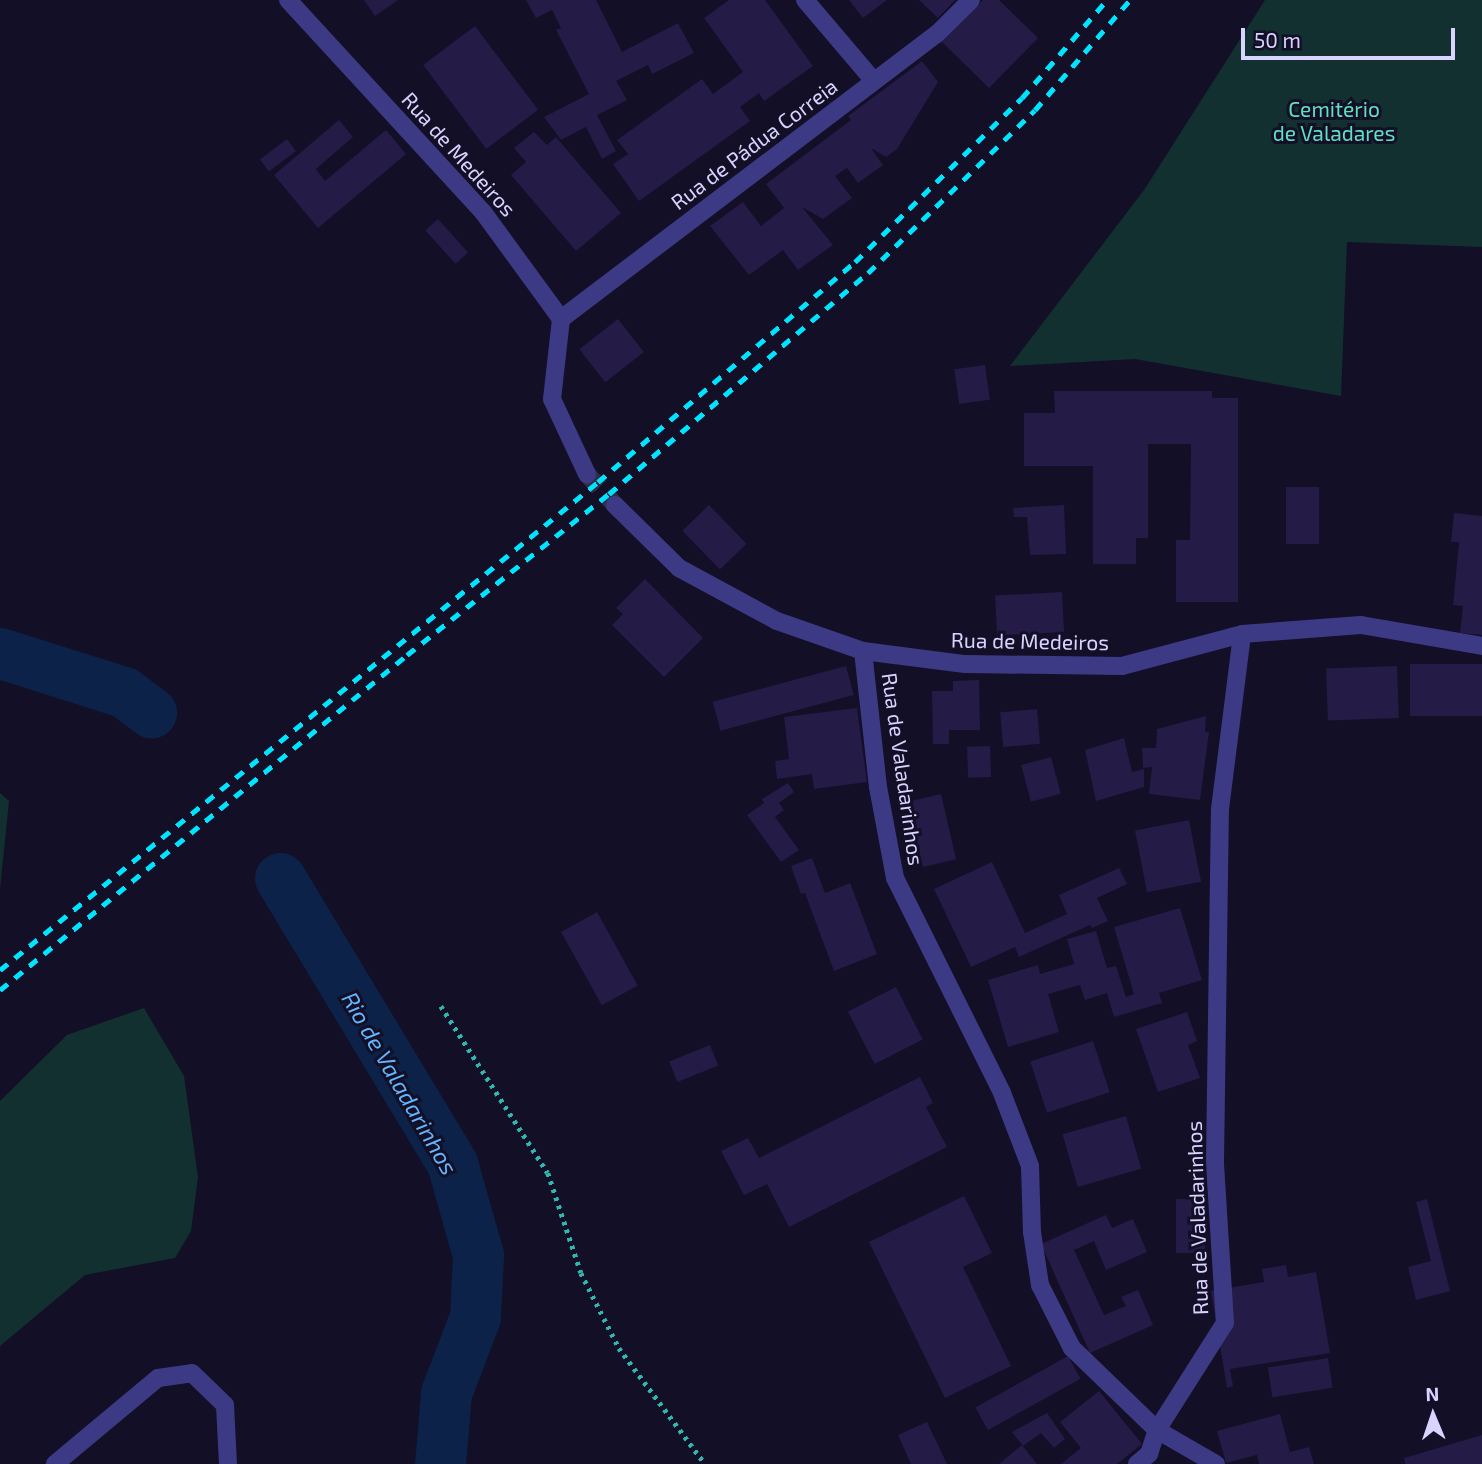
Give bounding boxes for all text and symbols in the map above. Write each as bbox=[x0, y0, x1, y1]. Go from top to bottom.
scale bar bbox=[1244, 14, 1458, 58]
text: 50 m bbox=[1254, 27, 1301, 52]
street label: Rua de Pádua Correia bbox=[666, 73, 842, 215]
street label: Rua de Medeiros bbox=[397, 87, 521, 221]
park label: Cemitério de Valadares bbox=[1272, 96, 1396, 146]
street label: Rua de Medeiros bbox=[951, 627, 1109, 655]
street label: Rua de Valadarinhos bbox=[877, 671, 929, 867]
water label: Rio de Valadarinhos bbox=[336, 986, 464, 1180]
street label: Rua de Valadarinhos bbox=[1181, 1120, 1213, 1316]
north arrow bbox=[1398, 1380, 1468, 1450]
text: N bbox=[1425, 1382, 1440, 1405]

